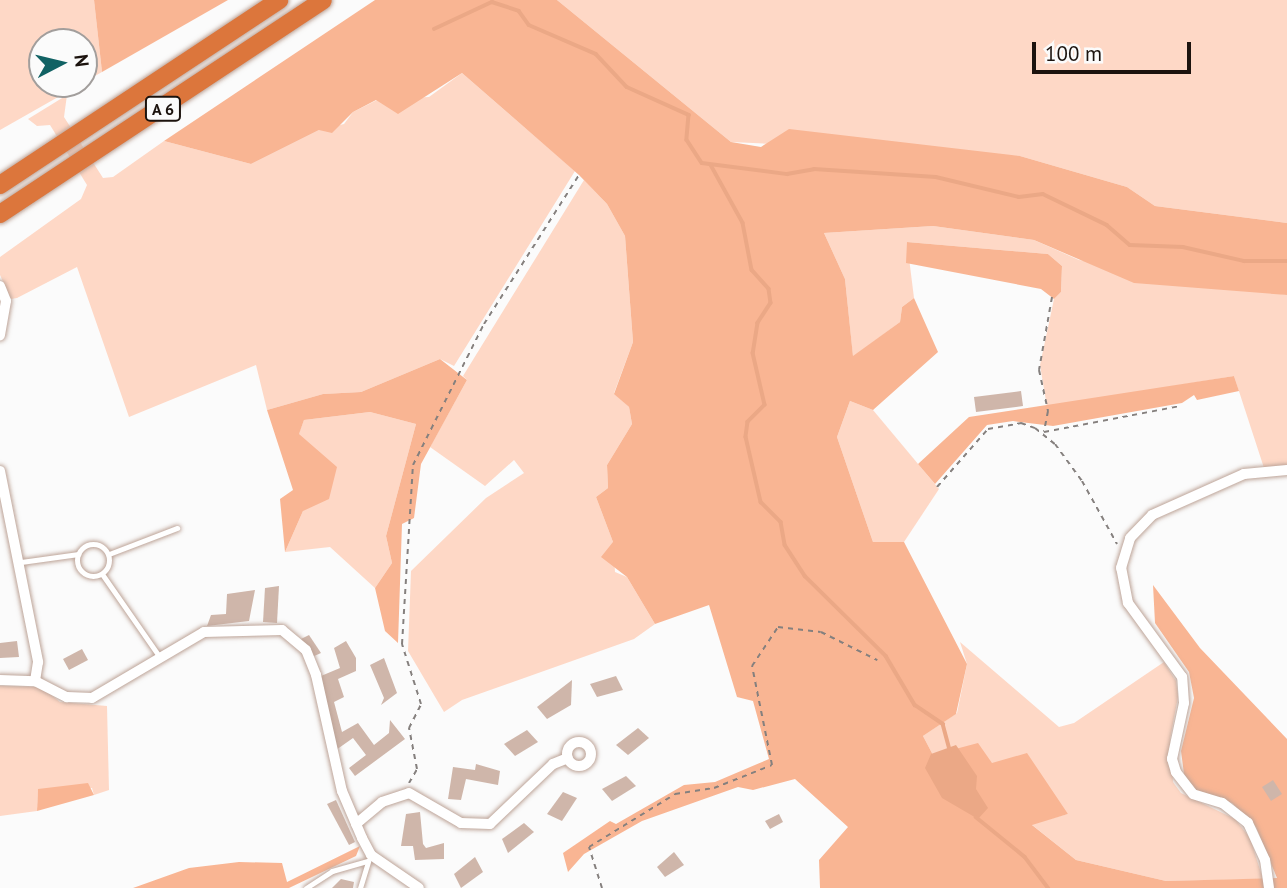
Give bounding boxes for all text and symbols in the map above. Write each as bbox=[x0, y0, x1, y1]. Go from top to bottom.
north arrow bbox=[28, 28, 98, 98]
scale bar bbox=[1035, 28, 1194, 72]
text: 100 m bbox=[1045, 40, 1102, 67]
text: N bbox=[69, 53, 95, 68]
road number: A 6 bbox=[144, 96, 182, 122]

